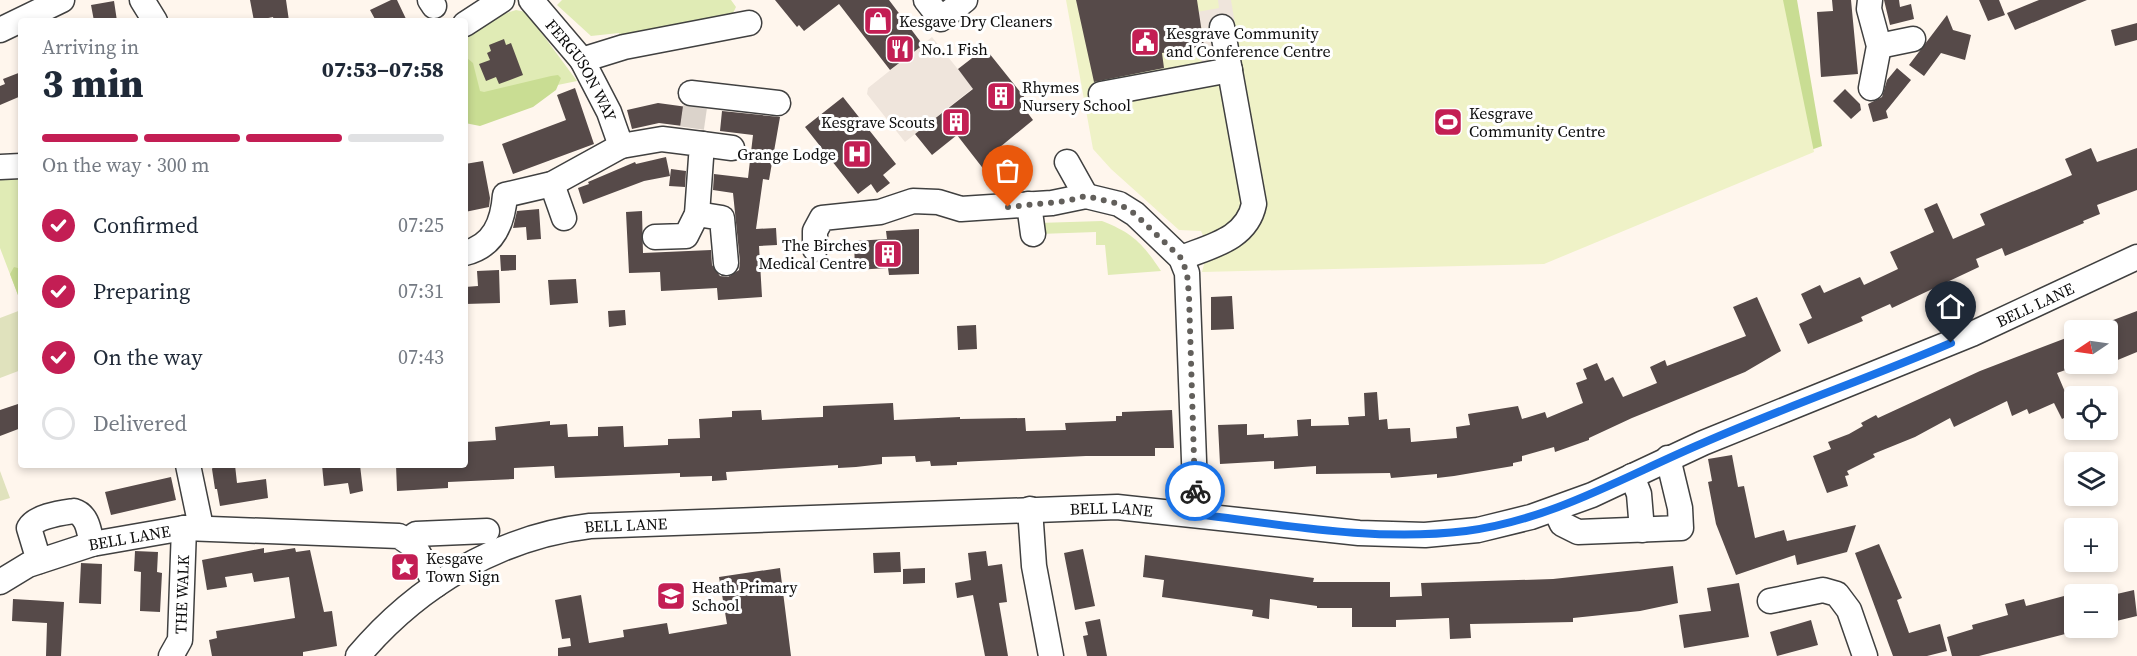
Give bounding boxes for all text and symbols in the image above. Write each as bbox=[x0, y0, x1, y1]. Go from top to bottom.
shop icon: Kesgave Dry Cleaners bbox=[862, 5, 894, 37]
place label: Kesgave Dry Cleaners bbox=[899, 10, 1052, 32]
street label: FERGUSON WAY bbox=[541, 14, 622, 124]
place label: Kesgrave Community and Conference Centre bbox=[1166, 22, 1331, 62]
public building icon: Kesgrave Community and Conference Centre bbox=[1129, 26, 1161, 58]
text: Arriving in bbox=[42, 33, 139, 61]
restaurant icon: No.1 Fish bbox=[884, 33, 916, 65]
place label: No.1 Fish bbox=[921, 38, 988, 60]
text: 07:53–07:58 bbox=[322, 54, 444, 84]
text: 3 min bbox=[42, 57, 144, 110]
place label: Rhymes Nursery School bbox=[1022, 76, 1131, 116]
building icon: Rhymes Nursery School bbox=[985, 80, 1017, 112]
place label: Kesgrave Community Centre bbox=[1469, 102, 1605, 142]
building icon: Kesgrave Scouts bbox=[940, 106, 972, 138]
sports icon: Kesgrave Community Centre bbox=[1432, 106, 1464, 138]
place label: Kesgrave Scouts bbox=[821, 111, 935, 133]
hospital icon: Grange Lodge bbox=[841, 138, 873, 170]
place label: Grange Lodge bbox=[737, 143, 836, 165]
pin bbox=[982, 145, 1033, 207]
text: On the way · 300 m bbox=[42, 151, 209, 179]
icon: bag bbox=[991, 154, 1024, 187]
icon: check bbox=[42, 209, 75, 242]
text: Confirmed bbox=[93, 210, 198, 240]
text: 07:25 bbox=[398, 211, 444, 239]
place label: The Birches Medical Centre bbox=[759, 234, 867, 274]
building icon: The Birches Medical Centre bbox=[872, 238, 904, 270]
icon: check bbox=[42, 275, 75, 308]
text: Preparing bbox=[93, 276, 190, 306]
text: 07:31 bbox=[398, 277, 444, 305]
street label: BELL LANE bbox=[1993, 277, 2078, 332]
pin bbox=[1925, 281, 1976, 343]
icon: home bbox=[1934, 290, 1967, 323]
north arrow bbox=[2064, 320, 2118, 374]
map controls bbox=[2064, 320, 2118, 638]
icon: check bbox=[42, 341, 75, 374]
text: On the way bbox=[93, 342, 202, 372]
text: 07:43 bbox=[398, 343, 444, 371]
button: locate bbox=[2064, 386, 2118, 440]
text: Delivered bbox=[93, 408, 187, 438]
button: layers bbox=[2064, 452, 2118, 506]
courier bbox=[1165, 461, 1225, 521]
icon: bike bbox=[1179, 475, 1212, 508]
street label: BELL LANE bbox=[1069, 496, 1154, 522]
street label: BELL LANE bbox=[583, 512, 668, 538]
button: + bbox=[2064, 518, 2118, 572]
street label: BELL LANE bbox=[86, 519, 173, 555]
place label: Kesgave Town Sign bbox=[426, 547, 500, 587]
place icon: Kesgave Town Sign bbox=[389, 551, 421, 583]
street label: THE WALK bbox=[169, 554, 194, 634]
place label: Heath Primary School bbox=[692, 576, 798, 616]
school or university icon: Heath Primary School bbox=[655, 580, 687, 612]
button: − bbox=[2064, 584, 2118, 638]

